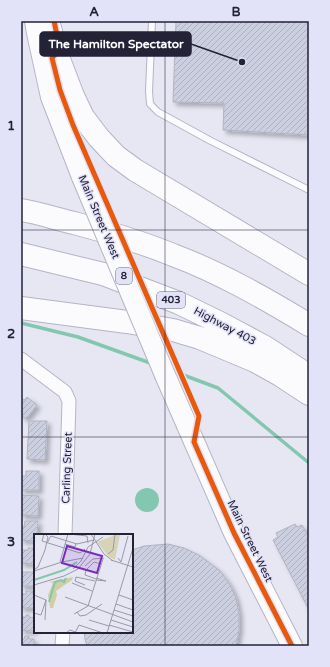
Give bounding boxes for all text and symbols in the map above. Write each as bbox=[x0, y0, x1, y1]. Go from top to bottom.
text: A bbox=[89, 4, 99, 20]
text: B bbox=[231, 4, 241, 20]
callout: The Hamilton Spectator bbox=[40, 32, 191, 56]
text: The Hamilton Spectator bbox=[47, 37, 184, 52]
text: 1 bbox=[7, 118, 15, 134]
street label: Main Street West bbox=[75, 173, 123, 261]
road number: 8 bbox=[116, 268, 132, 284]
road number: 403 bbox=[157, 292, 185, 308]
street label: Highway 403 bbox=[192, 304, 258, 348]
text: 2 bbox=[7, 326, 15, 342]
street label: Carling Street bbox=[59, 432, 75, 504]
street label: Main Street West bbox=[224, 498, 276, 584]
text: 3 bbox=[7, 534, 15, 550]
inset map bbox=[34, 534, 133, 633]

